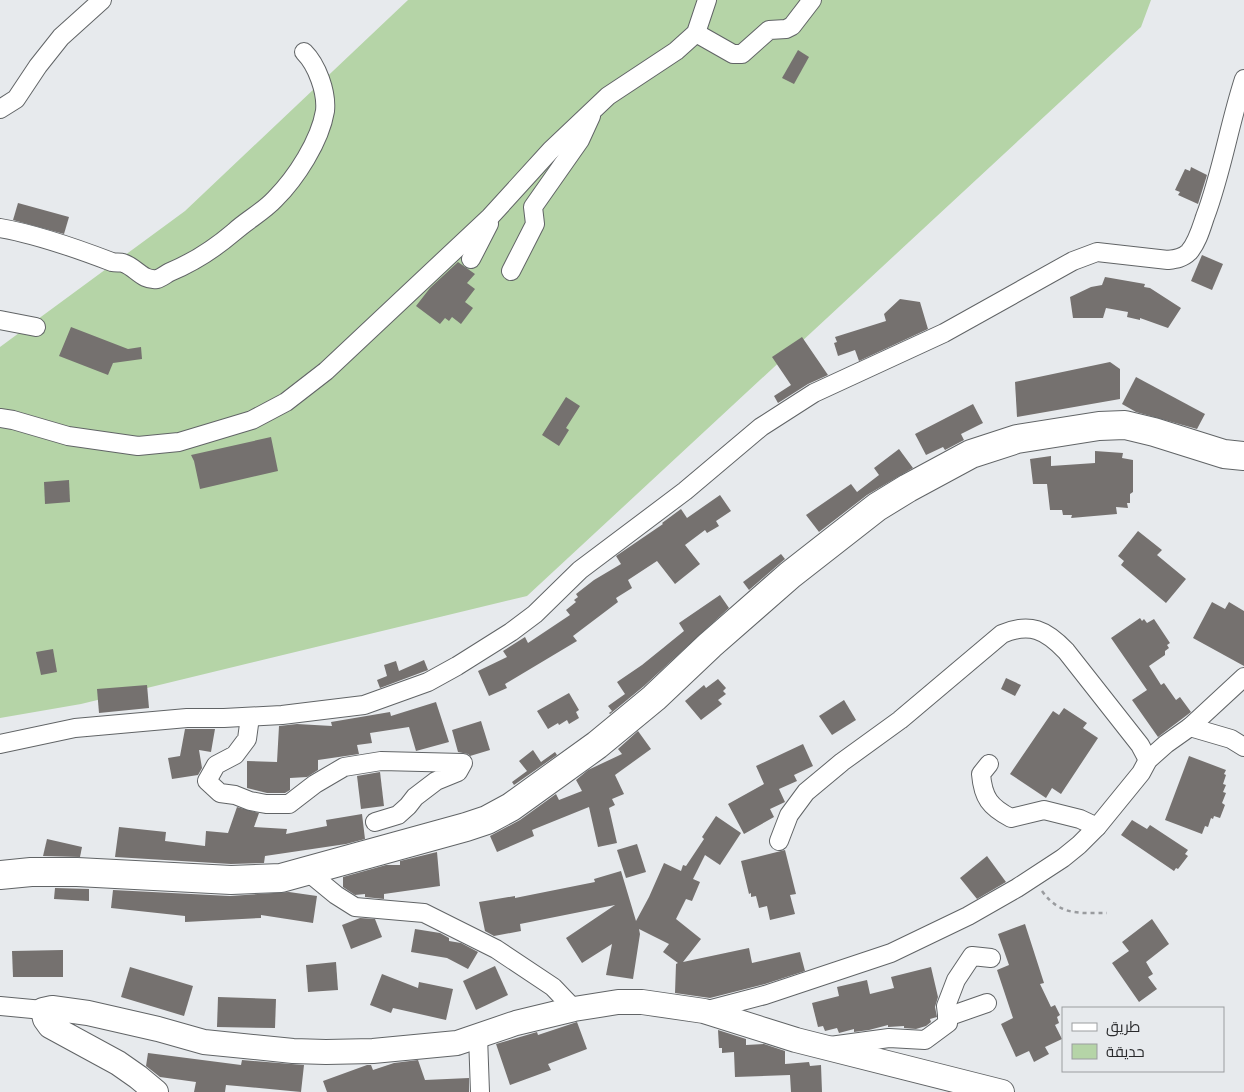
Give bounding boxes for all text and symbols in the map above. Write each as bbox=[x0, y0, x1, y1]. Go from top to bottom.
legend bbox=[1062, 1007, 1224, 1072]
text: طريق bbox=[1106, 1019, 1140, 1038]
text: حديقة bbox=[1106, 1044, 1145, 1063]

